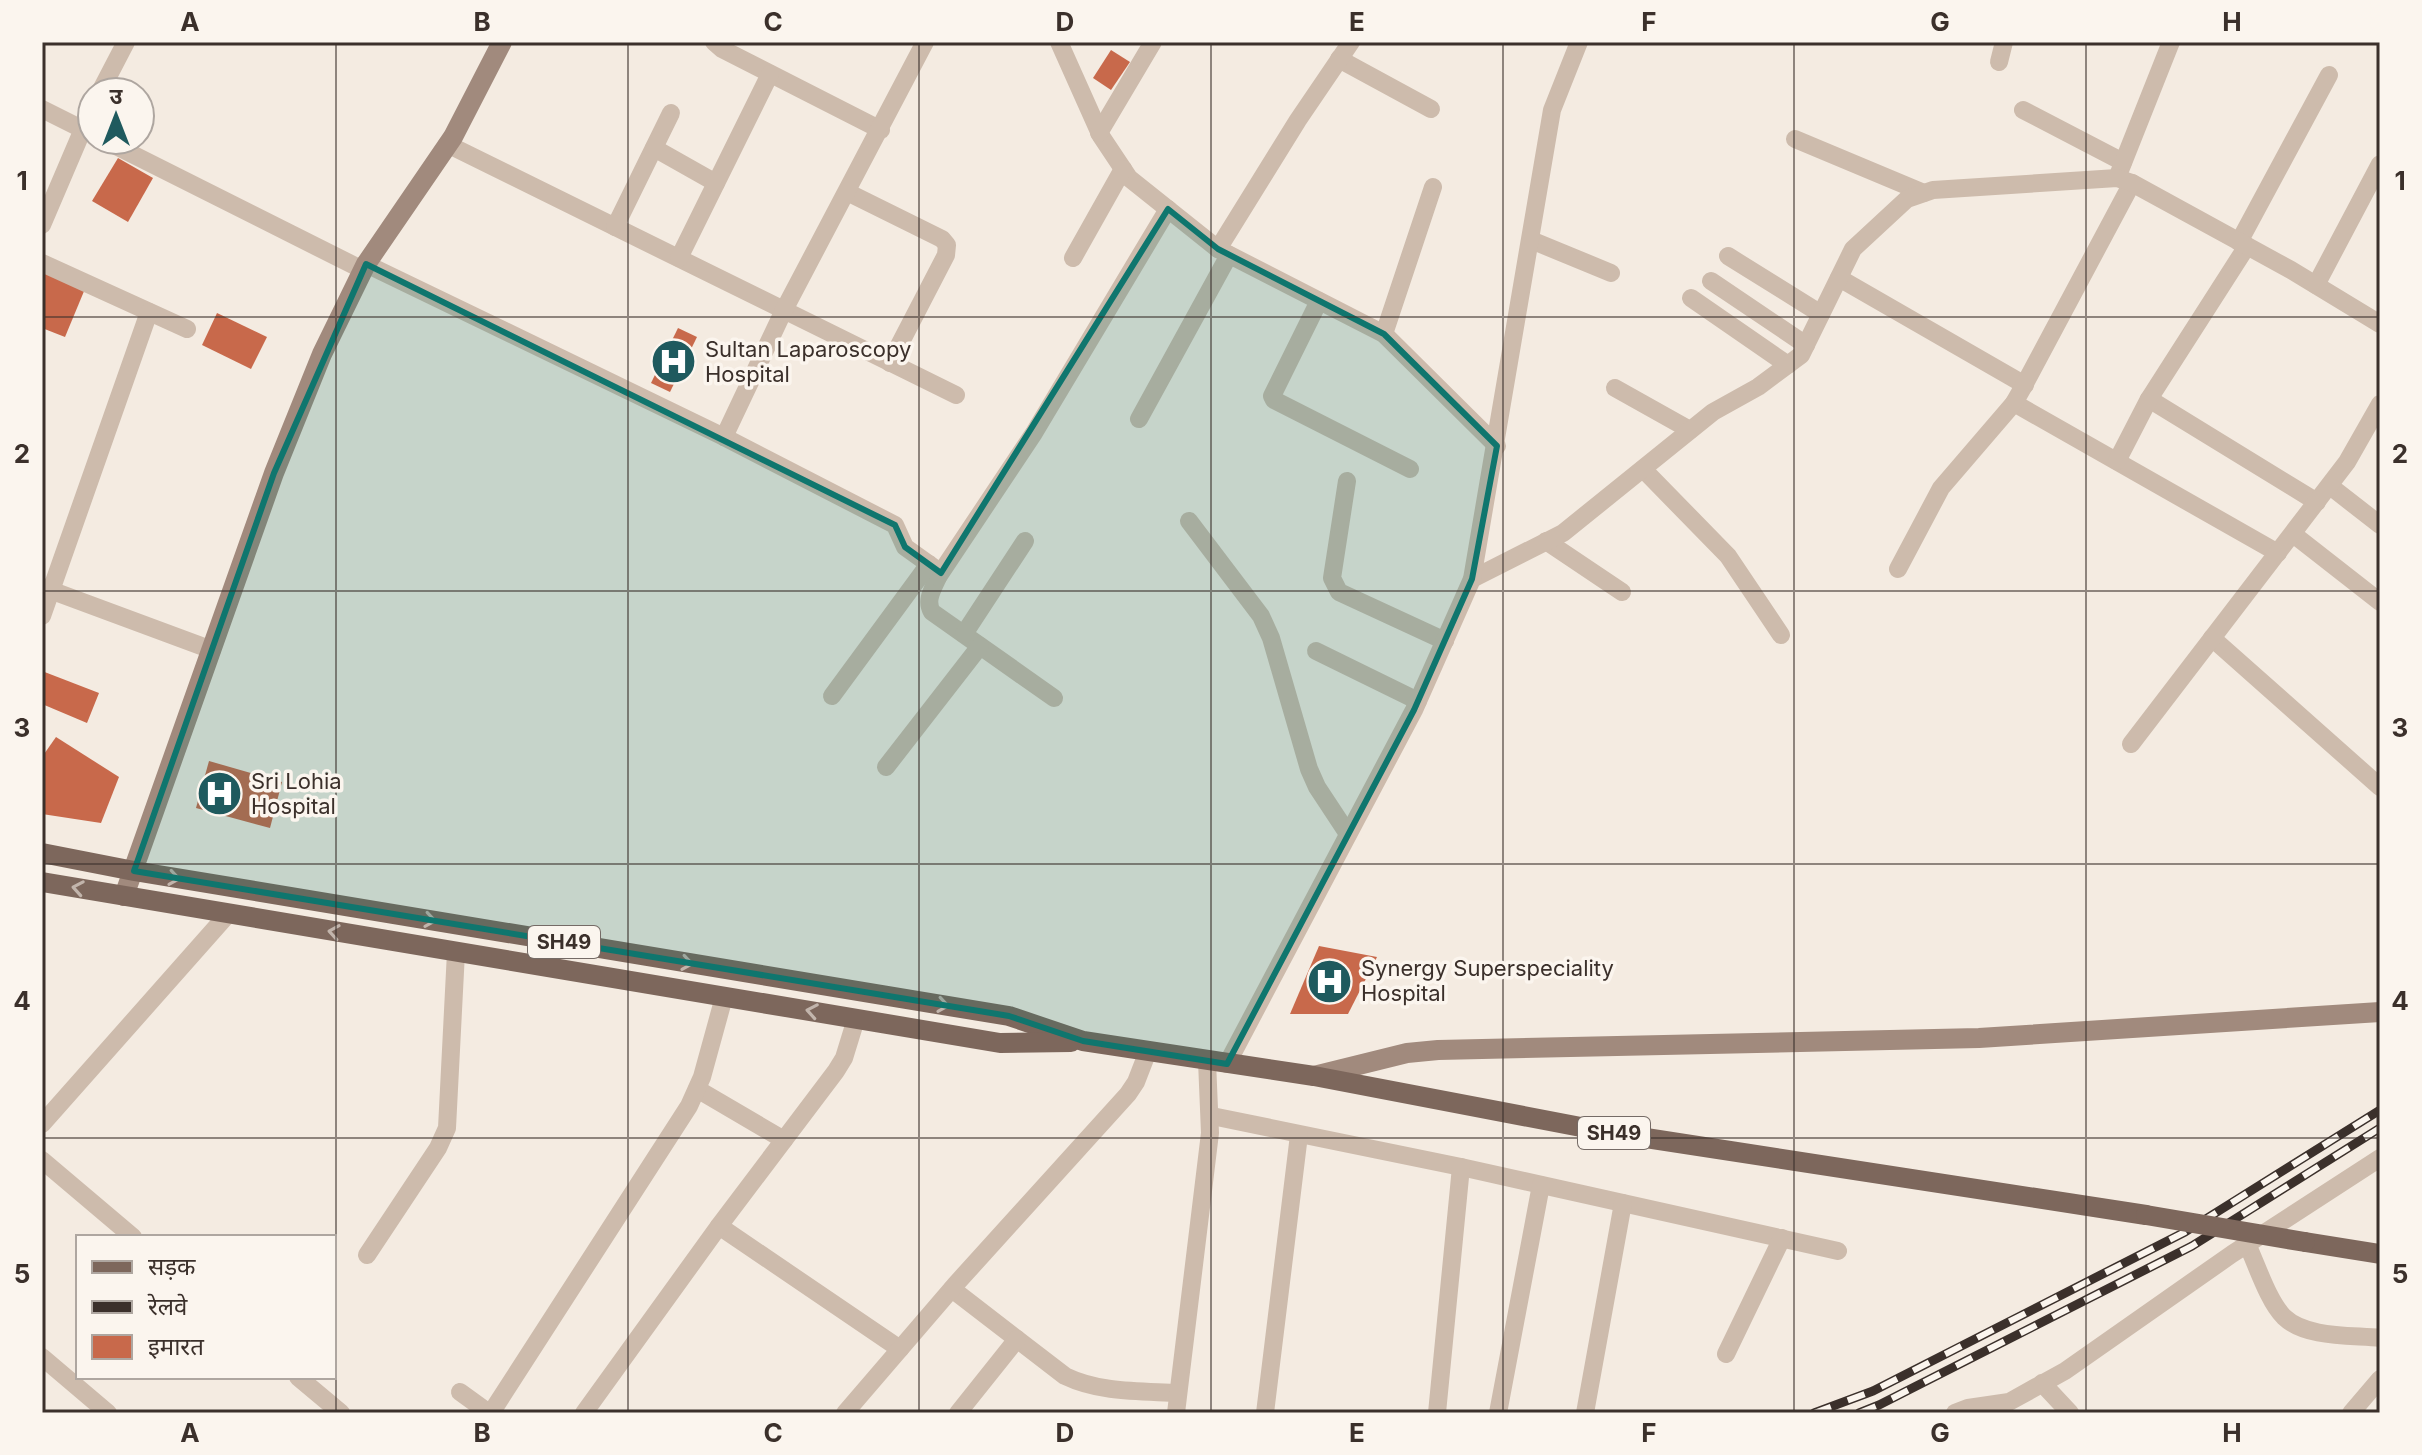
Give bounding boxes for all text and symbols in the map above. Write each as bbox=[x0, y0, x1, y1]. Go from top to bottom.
text: A bbox=[180, 6, 200, 37]
text: B bbox=[473, 6, 491, 37]
text: C bbox=[763, 6, 783, 37]
text: D bbox=[1056, 6, 1074, 37]
text: E bbox=[1349, 6, 1365, 37]
text: F bbox=[1641, 6, 1657, 37]
text: G bbox=[1930, 6, 1950, 37]
text: H bbox=[2222, 6, 2242, 37]
north arrow bbox=[76, 76, 156, 156]
text: उ bbox=[110, 83, 124, 109]
text: 1 bbox=[16, 165, 28, 196]
text: 1 bbox=[2394, 165, 2406, 196]
place label: Sultan Laparoscopy Hospital bbox=[705, 336, 911, 387]
hospital icon: Sultan Laparoscopy Hospital bbox=[650, 338, 698, 386]
text: 2 bbox=[14, 438, 30, 469]
text: 2 bbox=[2392, 438, 2408, 469]
text: 3 bbox=[14, 712, 30, 743]
text: 3 bbox=[2392, 712, 2408, 743]
place label: Sri Lohia Hospital bbox=[251, 768, 342, 819]
hospital icon: Sri Lohia Hospital bbox=[196, 770, 244, 818]
one-way arrow bbox=[167, 868, 181, 885]
one-way arrow bbox=[71, 881, 85, 898]
one-way arrow bbox=[423, 911, 437, 928]
one-way arrow bbox=[327, 924, 341, 941]
road number: SH49 bbox=[528, 926, 600, 958]
one-way arrow bbox=[680, 953, 694, 970]
place label: Synergy Superspeciality Hospital bbox=[1361, 955, 1614, 1006]
hospital icon: Synergy Superspeciality Hospital bbox=[1306, 957, 1354, 1005]
text: 4 bbox=[13, 985, 31, 1016]
text: 4 bbox=[2391, 985, 2409, 1016]
one-way arrow bbox=[936, 996, 950, 1013]
one-way arrow bbox=[805, 1004, 818, 1021]
road number: SH49 bbox=[1578, 1117, 1650, 1149]
legend bbox=[76, 1235, 336, 1379]
text: सड़क bbox=[148, 1252, 196, 1281]
text: 5 bbox=[14, 1258, 30, 1289]
text: 5 bbox=[2392, 1258, 2408, 1289]
text: रेलवे bbox=[147, 1292, 188, 1321]
text: इमारत bbox=[148, 1332, 205, 1361]
text: A bbox=[180, 1417, 200, 1448]
text: B bbox=[473, 1417, 491, 1448]
text: C bbox=[763, 1417, 783, 1448]
text: D bbox=[1056, 1417, 1074, 1448]
text: E bbox=[1349, 1417, 1365, 1448]
text: F bbox=[1641, 1417, 1657, 1448]
text: G bbox=[1930, 1417, 1950, 1448]
text: H bbox=[2222, 1417, 2242, 1448]

